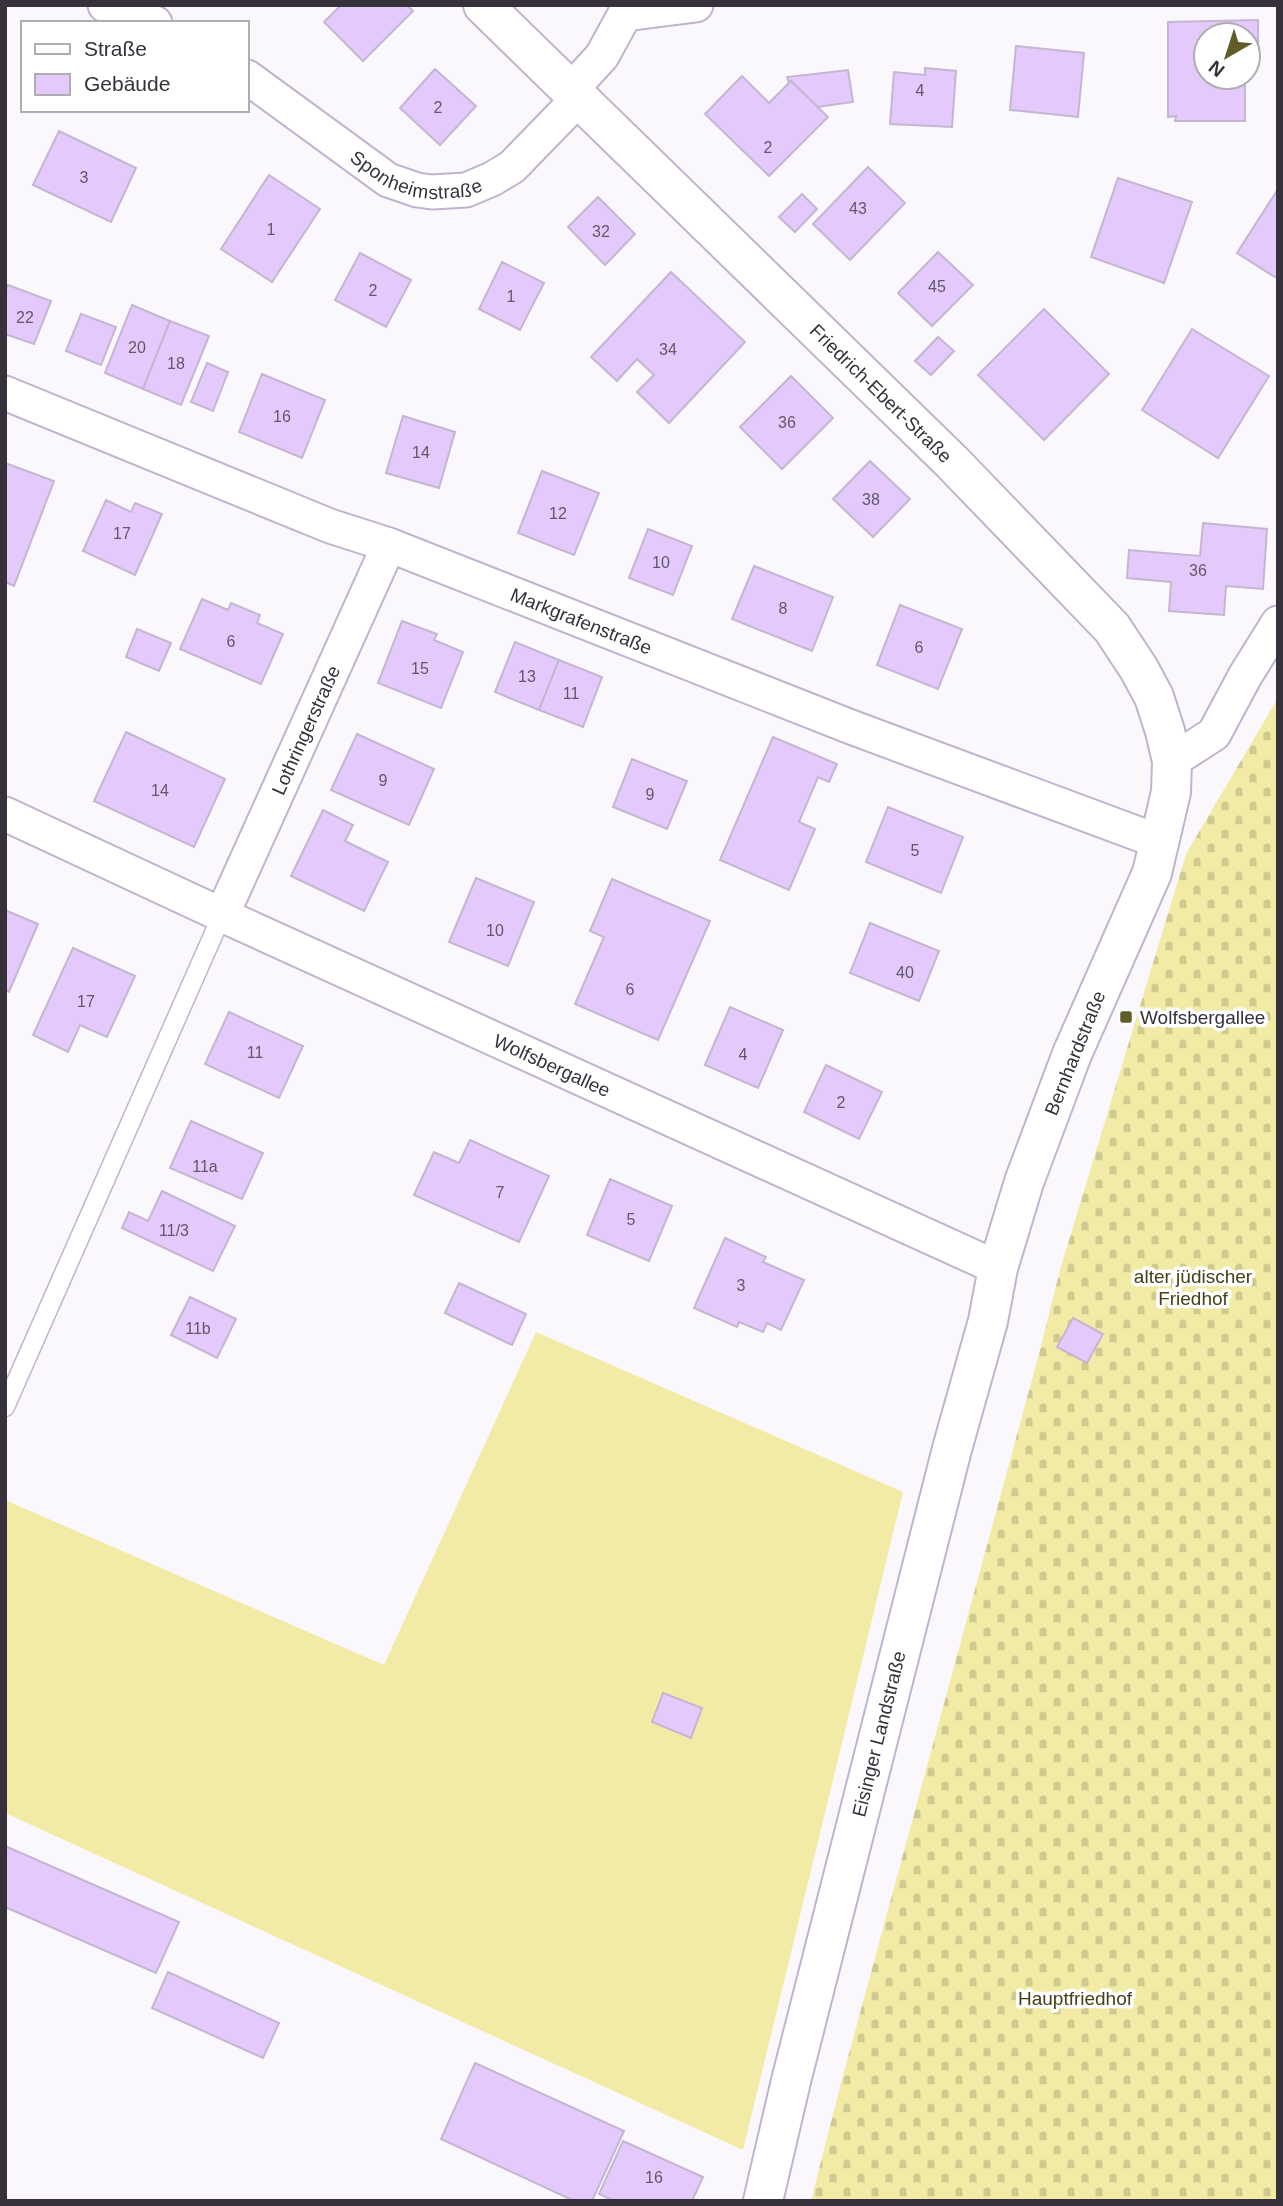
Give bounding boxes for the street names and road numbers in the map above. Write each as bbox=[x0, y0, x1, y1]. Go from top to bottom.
street label: Sponheimstraße bbox=[347, 146, 485, 203]
street label: Friedrich-Ebert-Straße bbox=[806, 320, 956, 467]
street label: Markgrafenstraße bbox=[508, 584, 655, 658]
street label: Lothringerstraße bbox=[267, 662, 344, 798]
street label: Bernhardstraße bbox=[1041, 988, 1109, 1118]
street label: Wolfsbergallee bbox=[491, 1030, 614, 1101]
street label: Eisinger Landstraße bbox=[848, 1649, 910, 1819]

